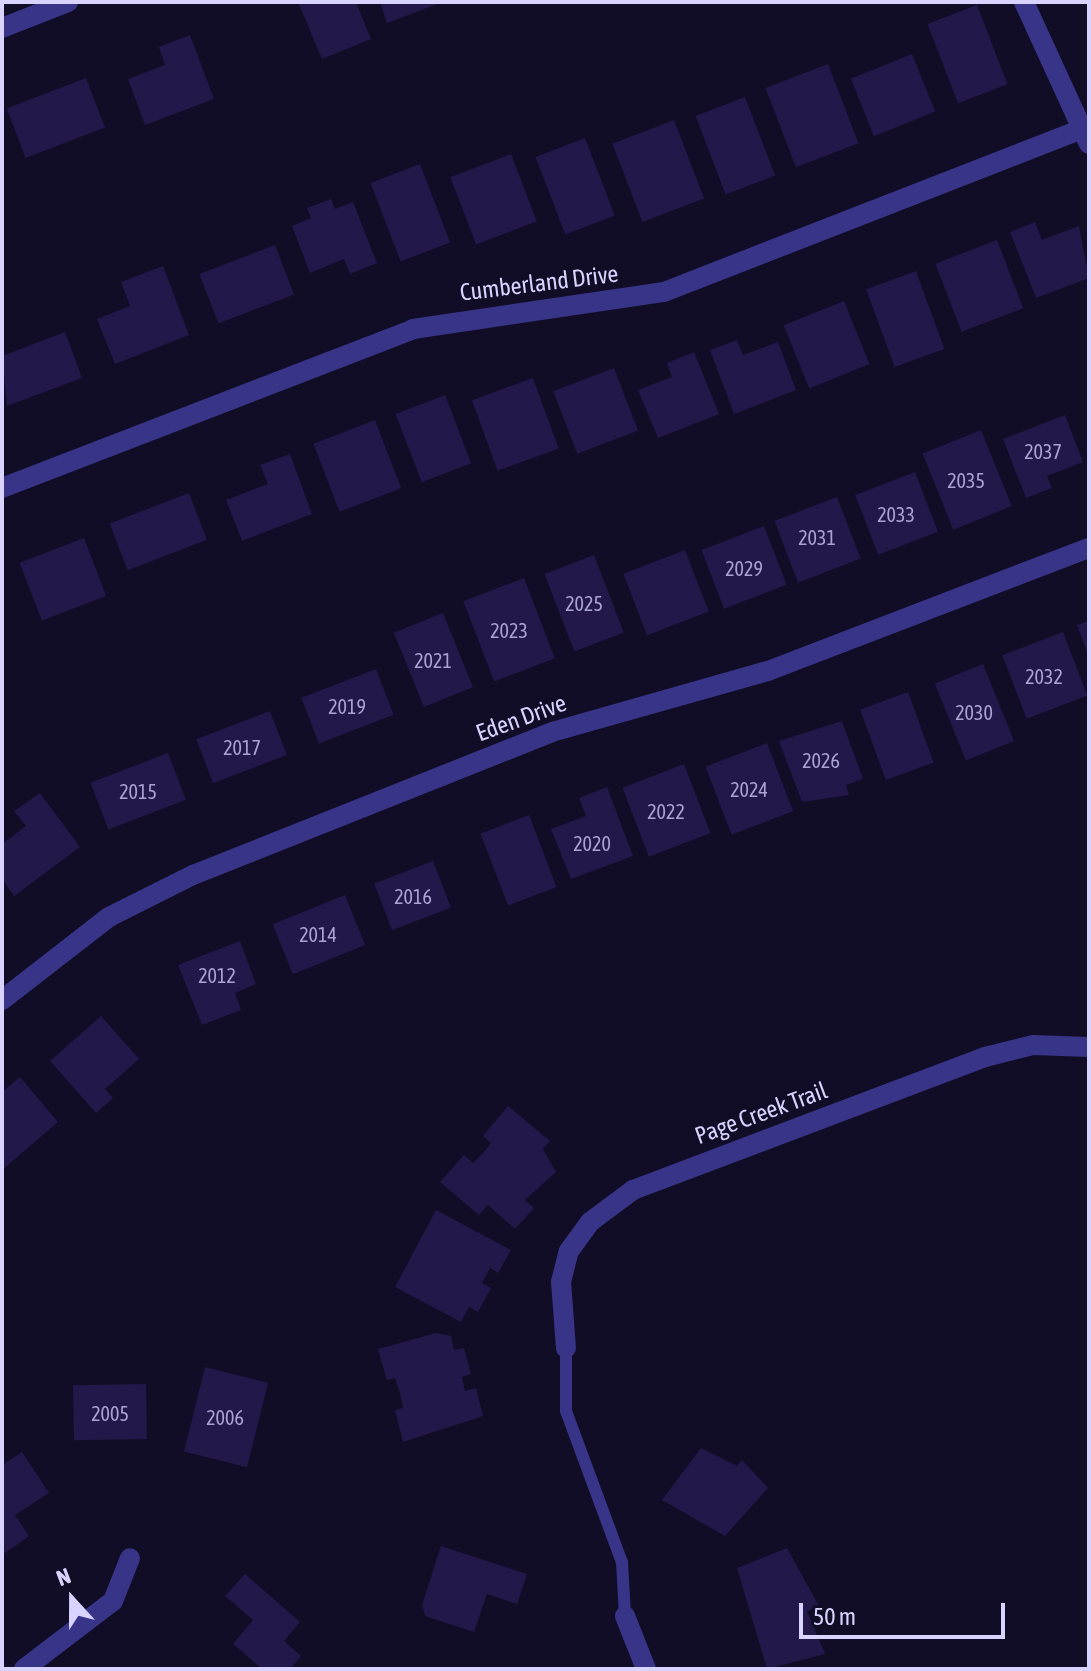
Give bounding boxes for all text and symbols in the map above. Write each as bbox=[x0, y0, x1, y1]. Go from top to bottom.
street label: Cumberland Drive bbox=[458, 259, 620, 307]
house number: 2037 bbox=[1024, 439, 1062, 463]
house number: 2035 bbox=[947, 468, 985, 492]
house number: 2033 bbox=[877, 502, 915, 526]
house number: 2031 bbox=[798, 525, 836, 549]
house number: 2029 bbox=[725, 556, 763, 580]
house number: 2025 bbox=[565, 591, 603, 615]
house number: 2023 bbox=[490, 618, 528, 642]
house number: 2021 bbox=[414, 648, 452, 672]
house number: 2032 bbox=[1025, 664, 1063, 688]
street label: Eden Drive bbox=[472, 688, 570, 748]
house number: 2019 bbox=[328, 694, 366, 718]
house number: 2030 bbox=[955, 700, 993, 724]
house number: 2017 bbox=[223, 735, 261, 759]
house number: 2026 bbox=[802, 748, 840, 772]
house number: 2024 bbox=[730, 777, 768, 801]
house number: 2015 bbox=[119, 779, 157, 803]
house number: 2022 bbox=[647, 799, 685, 823]
house number: 2020 bbox=[573, 831, 611, 855]
house number: 2016 bbox=[394, 884, 432, 908]
house number: 2014 bbox=[299, 922, 337, 946]
house number: 2012 bbox=[198, 963, 236, 987]
street label: Page Creek Trail bbox=[691, 1076, 831, 1150]
house number: 2005 bbox=[91, 1401, 129, 1425]
house number: 2006 bbox=[206, 1405, 244, 1429]
north arrow bbox=[32, 1559, 112, 1639]
text: N bbox=[53, 1562, 74, 1591]
scale bar bbox=[803, 1587, 1009, 1637]
text: 50 m bbox=[813, 1603, 856, 1630]

